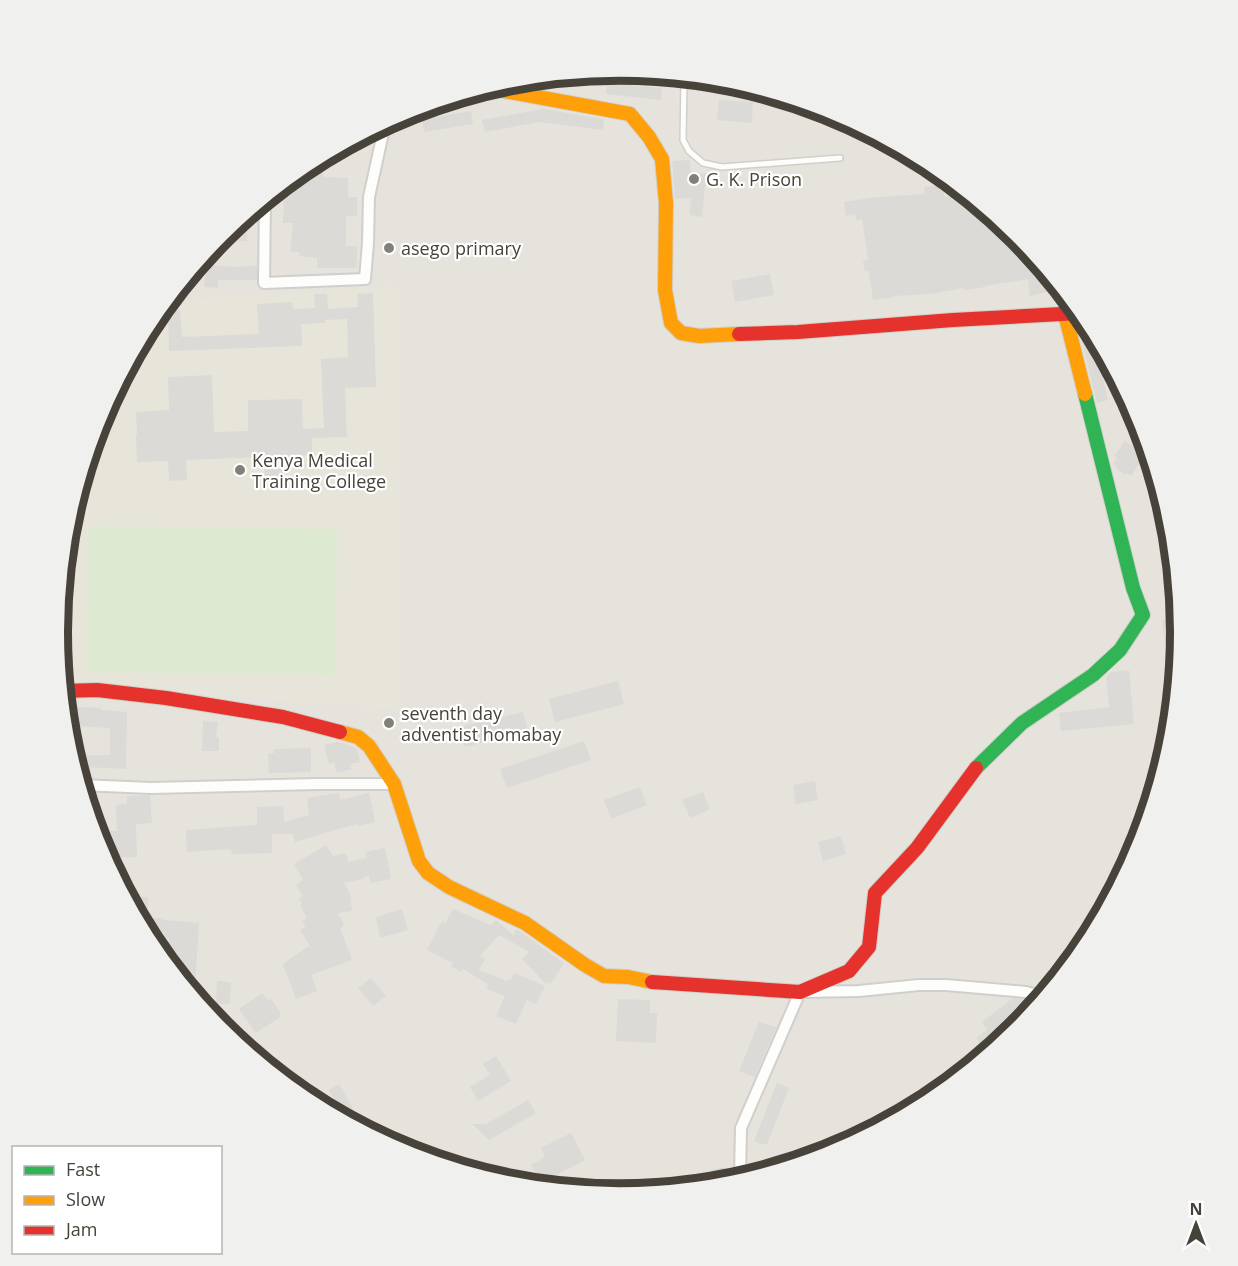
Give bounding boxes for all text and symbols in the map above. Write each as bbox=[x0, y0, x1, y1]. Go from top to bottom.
place label: G. K. Prison bbox=[706, 167, 802, 191]
marker: G. K. Prison bbox=[687, 172, 701, 186]
place label: asego primary bbox=[401, 236, 522, 260]
marker: asego primary bbox=[382, 241, 396, 255]
place label: Kenya Medical Training College bbox=[252, 448, 386, 493]
marker: Kenya Medical Training College bbox=[233, 463, 247, 477]
place label: seventh day adventist homabay bbox=[401, 701, 562, 746]
marker: seventh day adventist homabay bbox=[382, 716, 396, 730]
legend bbox=[12, 1146, 222, 1254]
text: Fast bbox=[66, 1157, 100, 1181]
text: Slow bbox=[66, 1187, 105, 1211]
north arrow bbox=[1166, 1194, 1226, 1254]
text: N bbox=[1189, 1198, 1203, 1220]
text: Jam bbox=[64, 1217, 98, 1241]

